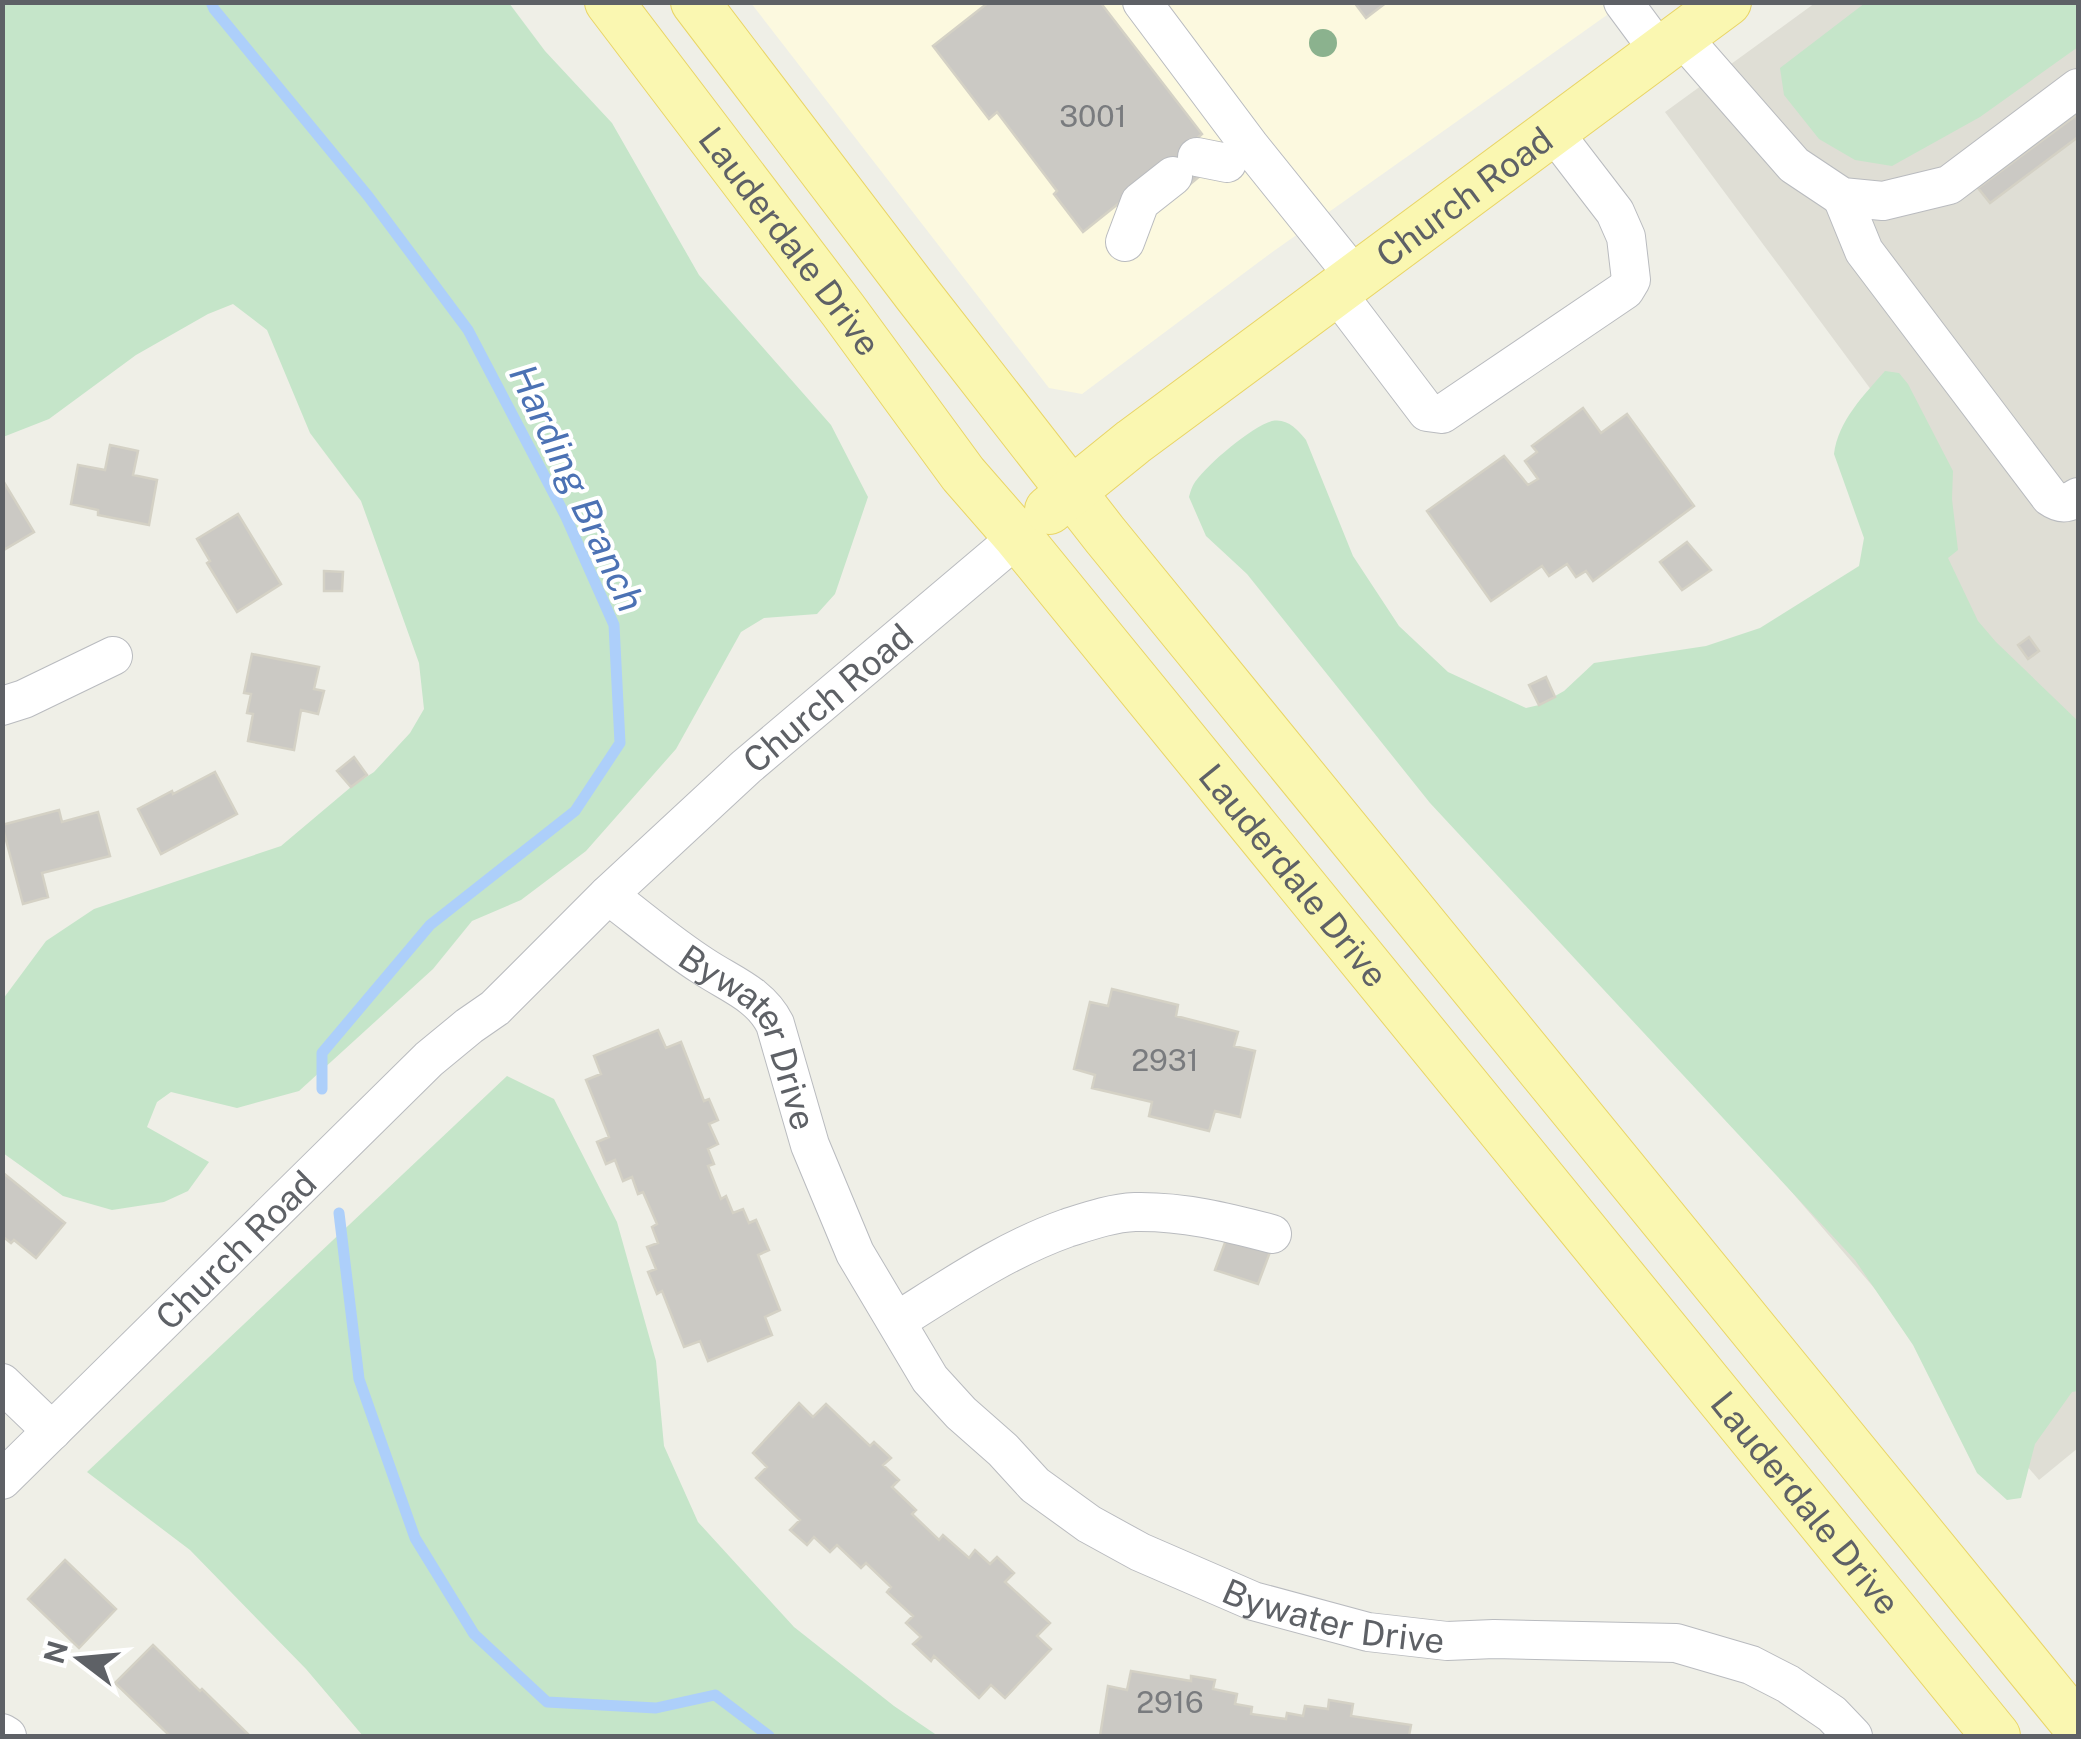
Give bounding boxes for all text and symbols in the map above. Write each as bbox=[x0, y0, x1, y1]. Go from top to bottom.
house number: 3001 bbox=[1059, 98, 1127, 134]
street label: Church Road bbox=[1368, 118, 1560, 275]
street label: Lauderdale Drive bbox=[691, 119, 890, 363]
water label: Harding Branch bbox=[500, 357, 654, 619]
street label: Church Road bbox=[735, 615, 921, 781]
street label: Lauderdale Drive bbox=[1191, 755, 1397, 995]
street label: Bywater Drive bbox=[671, 936, 825, 1134]
house number: 2931 bbox=[1131, 1042, 1199, 1078]
street label: Church Road bbox=[147, 1162, 324, 1338]
street label: Lauderdale Drive bbox=[1703, 1383, 1909, 1622]
street label: Bywater Drive bbox=[1216, 1570, 1447, 1661]
north arrow bbox=[30, 1609, 130, 1709]
text: N bbox=[37, 1637, 74, 1667]
house number: 2916 bbox=[1136, 1684, 1204, 1720]

